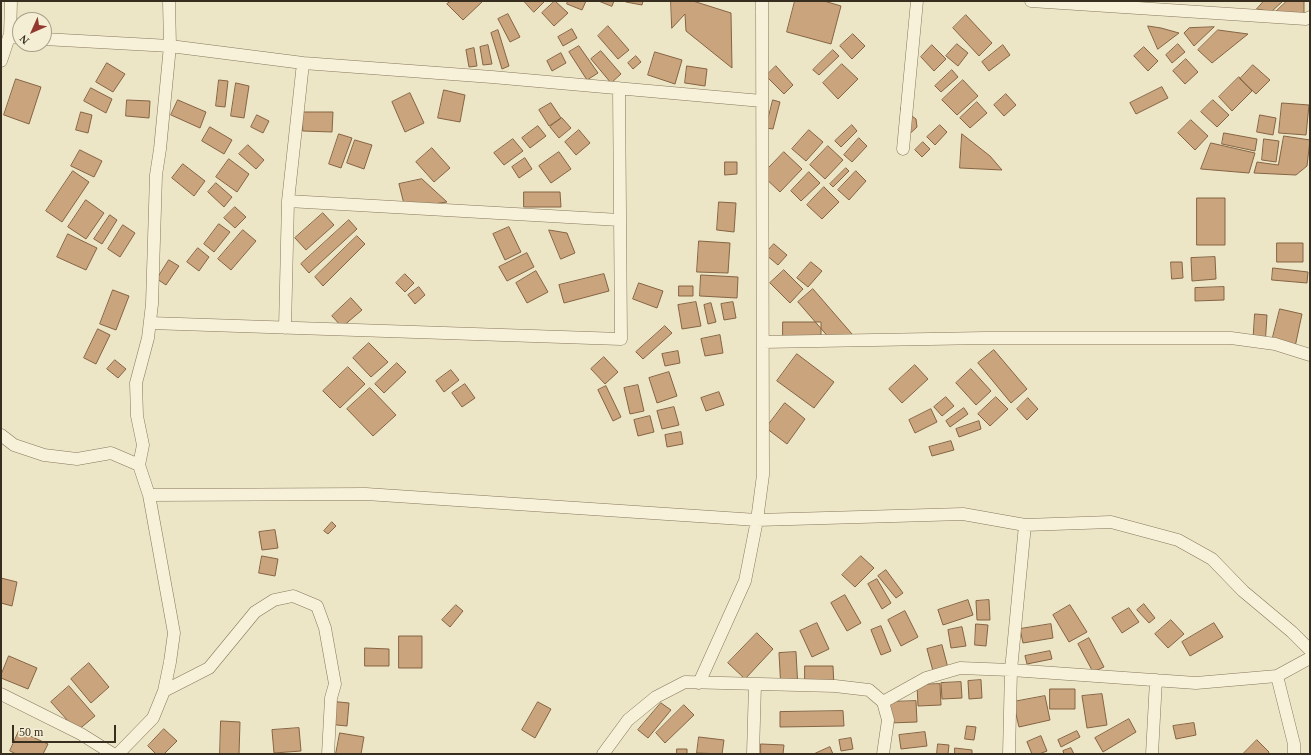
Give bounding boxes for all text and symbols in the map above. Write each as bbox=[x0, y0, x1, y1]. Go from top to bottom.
north arrow bbox=[12, 12, 52, 52]
text: N bbox=[17, 33, 31, 47]
scale bar bbox=[14, 717, 118, 743]
text: 50 m bbox=[19, 725, 43, 739]

